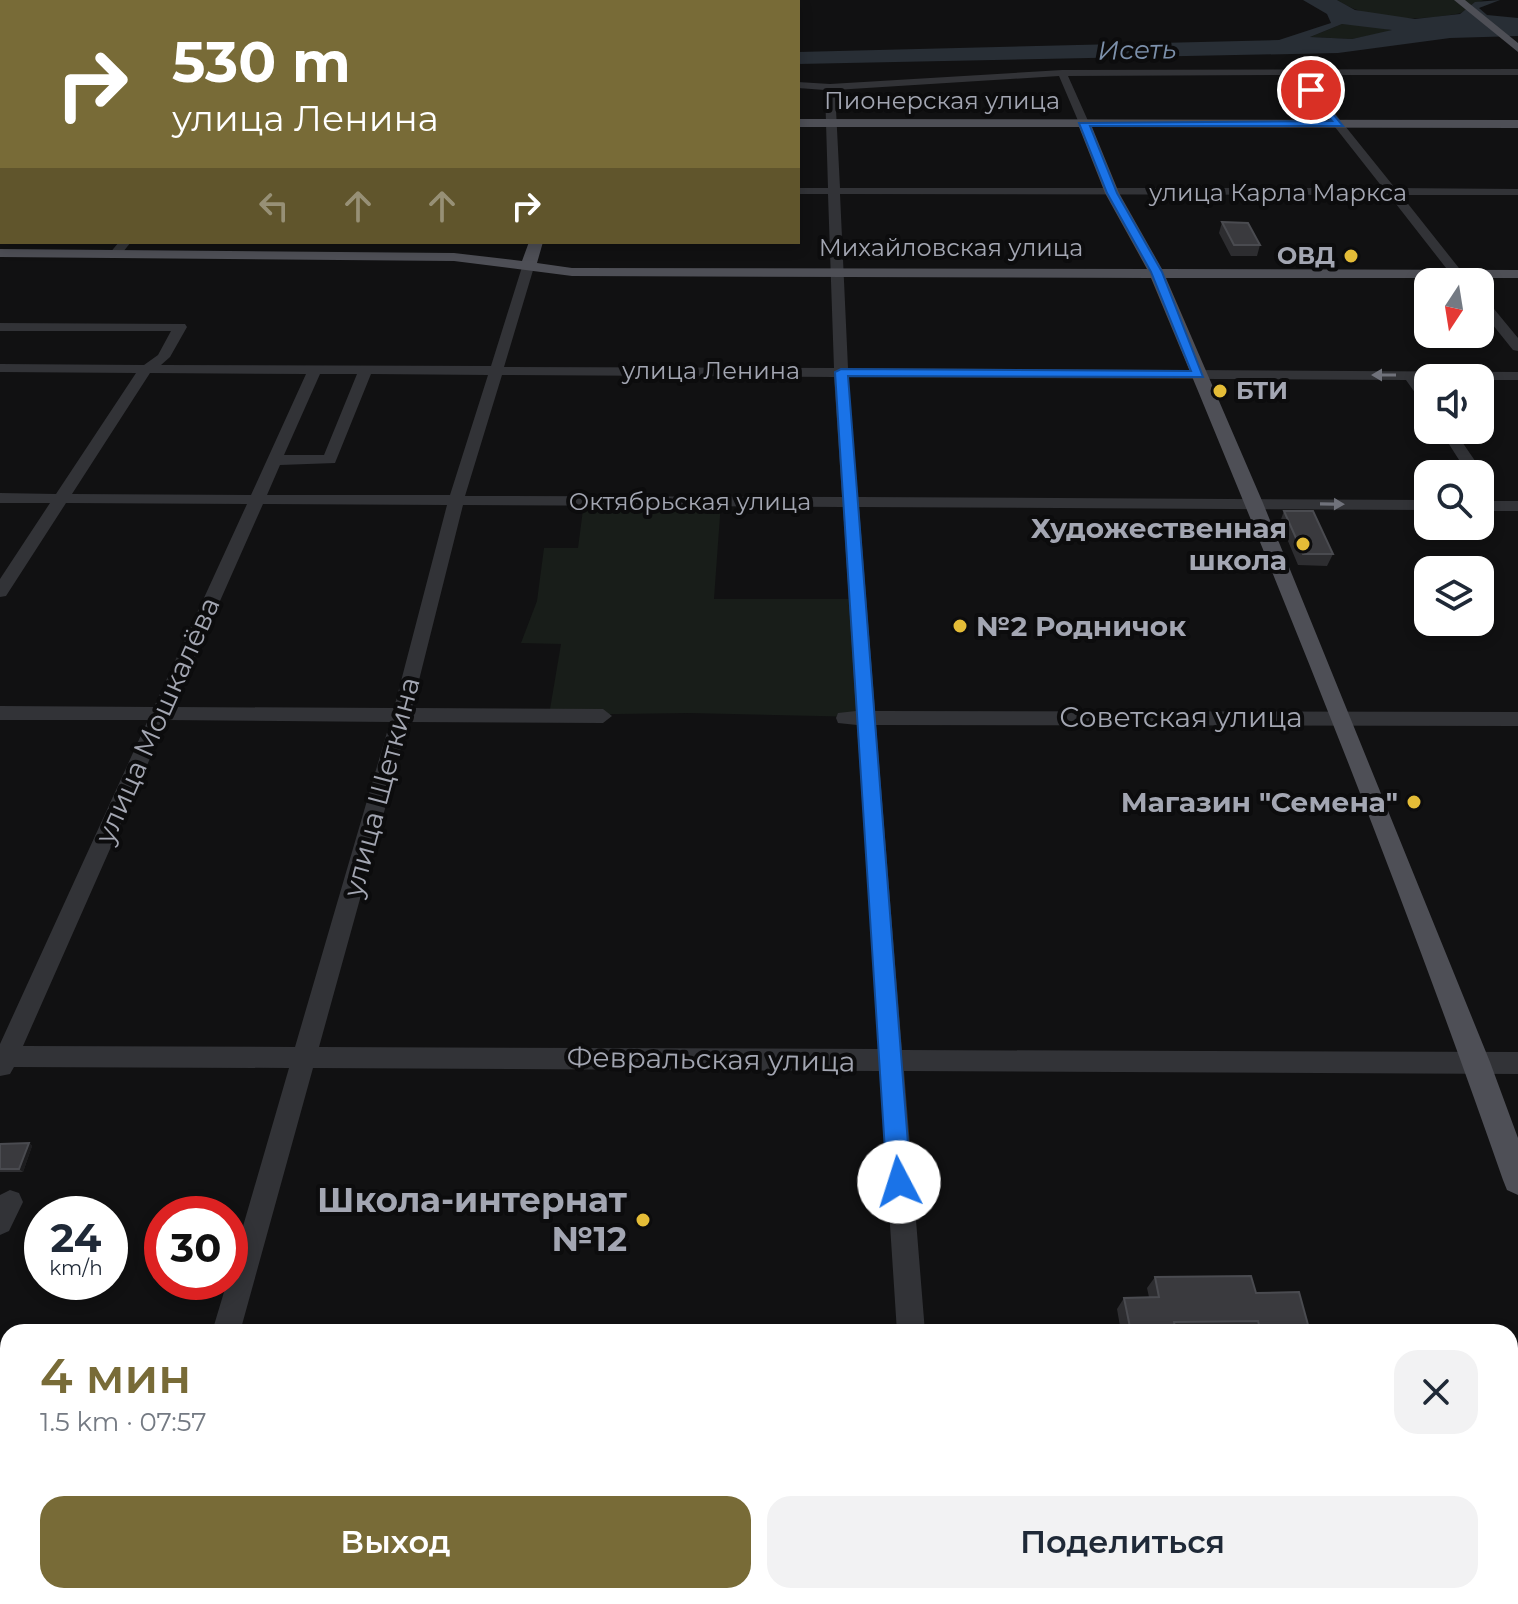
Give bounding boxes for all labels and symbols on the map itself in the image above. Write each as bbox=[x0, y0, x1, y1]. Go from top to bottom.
water label: Исеть bbox=[1097, 33, 1177, 67]
pin bbox=[1277, 56, 1345, 124]
street label: Пионерская улица bbox=[824, 86, 1060, 115]
street label: улица Карла Маркса bbox=[1148, 178, 1407, 207]
street label: Михайловская улица bbox=[819, 233, 1083, 262]
place label: ОВД bbox=[1277, 241, 1335, 270]
marker: ОВД bbox=[1342, 247, 1360, 265]
north arrow bbox=[1414, 268, 1494, 348]
street label: улица Ленина bbox=[621, 356, 800, 385]
one-way arrow bbox=[1371, 369, 1396, 382]
place label: БТИ bbox=[1236, 376, 1288, 405]
marker: БТИ bbox=[1211, 382, 1229, 400]
street label: Октябрьская улица bbox=[569, 487, 811, 516]
one-way arrow bbox=[1320, 498, 1345, 510]
place label: Художественная школа bbox=[1031, 511, 1287, 577]
marker: Художественная школа bbox=[1294, 535, 1312, 553]
street label: улица Мошкалёва bbox=[87, 592, 227, 849]
place label: №2 Родничок bbox=[976, 609, 1186, 643]
marker: №2 Родничок bbox=[951, 617, 969, 635]
street label: улица Щеткина bbox=[335, 673, 427, 902]
street label: Советская улица bbox=[1059, 700, 1303, 734]
place label: Магазин "Семена" bbox=[1121, 785, 1398, 819]
marker: Магазин "Семена" bbox=[1405, 793, 1423, 811]
street label: Февральская улица bbox=[566, 1039, 856, 1079]
position arrow bbox=[857, 1140, 941, 1224]
place label: Школа-интернат №12 bbox=[317, 1179, 627, 1260]
speed limit sign: 30 bbox=[144, 1196, 248, 1300]
marker: Школа-интернат №12 bbox=[634, 1211, 652, 1229]

